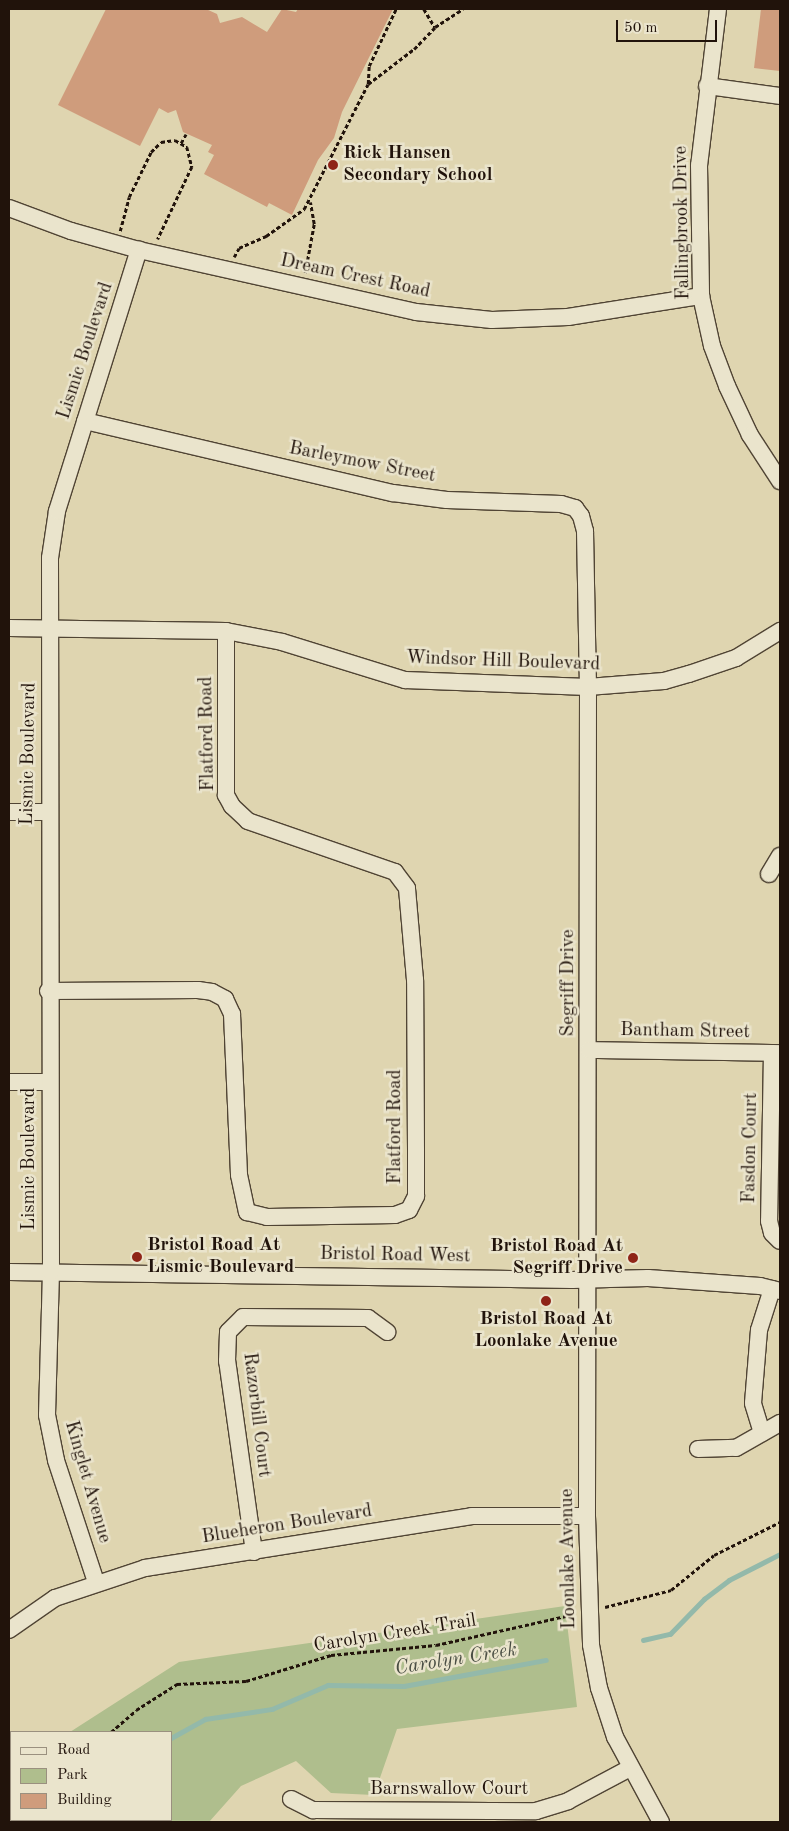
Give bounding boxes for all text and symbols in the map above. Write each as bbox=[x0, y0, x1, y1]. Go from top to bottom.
scale bar bbox=[619, 10, 720, 42]
text: 50 m bbox=[624, 21, 658, 36]
place label: Rick Hansen Secondary School bbox=[343, 143, 492, 187]
street label: Fallingbrook Drive bbox=[670, 146, 696, 300]
marker: Rick Hansen Secondary School bbox=[327, 159, 339, 171]
street label: Dream Crest Road bbox=[278, 250, 432, 304]
street label: Lismic Boulevard bbox=[53, 279, 119, 423]
street label: Barleymow Street bbox=[287, 438, 437, 488]
street label: Windsor Hill Boulevard bbox=[405, 647, 601, 677]
street label: Flatford Road bbox=[196, 676, 220, 792]
street label: Lismic Boulevard bbox=[16, 682, 42, 826]
street label: Segriff Drive bbox=[558, 929, 580, 1037]
street label: Bantham Street bbox=[620, 1019, 750, 1045]
street label: Flatford Road bbox=[385, 1069, 407, 1185]
street label: Lismic Boulevard bbox=[19, 1087, 41, 1231]
street label: Fasdon Court bbox=[739, 1092, 763, 1204]
place label: Bristol Road At Lismic Boulevard bbox=[147, 1235, 294, 1279]
place label: Bristol Road At Segriff Drive bbox=[490, 1236, 623, 1280]
street label: Bristol Road West bbox=[320, 1243, 470, 1269]
marker: Bristol Road At Lismic Boulevard bbox=[131, 1251, 143, 1263]
marker: Bristol Road At Segriff Drive bbox=[627, 1252, 639, 1264]
marker: Bristol Road At Loonlake Avenue bbox=[540, 1295, 552, 1307]
place label: Bristol Road At Loonlake Avenue bbox=[474, 1309, 618, 1353]
street label: Razorbill Court bbox=[237, 1351, 275, 1479]
street label: Kinglet Avenue bbox=[59, 1418, 115, 1546]
street label: Loonlake Avenue bbox=[556, 1488, 582, 1630]
street label: Blueheron Boulevard bbox=[200, 1500, 374, 1550]
street label: Carolyn Creek Trail bbox=[312, 1610, 478, 1658]
water label: Carolyn Creek bbox=[393, 1639, 519, 1681]
legend bbox=[10, 1731, 172, 1821]
text: Road bbox=[57, 1743, 90, 1758]
text: Park bbox=[57, 1768, 88, 1783]
street label: Barnswallow Court bbox=[370, 1779, 528, 1801]
text: Building bbox=[57, 1793, 112, 1808]

